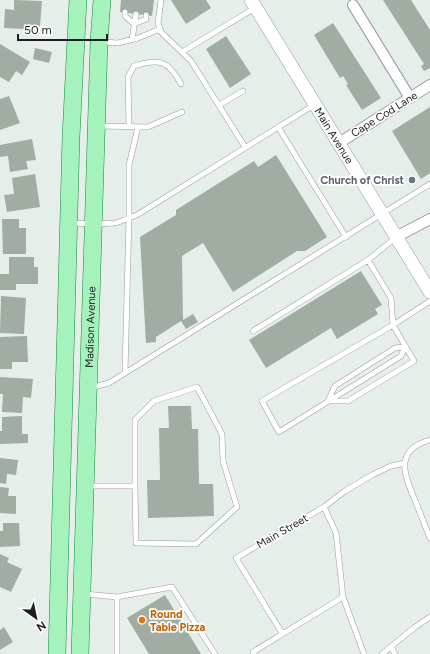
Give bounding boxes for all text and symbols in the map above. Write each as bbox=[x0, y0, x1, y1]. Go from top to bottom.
scale bar bbox=[18, 16, 107, 42]
text: 50 m bbox=[24, 23, 52, 37]
street label: Cape Cod Lane bbox=[349, 89, 420, 140]
street label: Main Avenue bbox=[312, 105, 356, 166]
place label: Church of Christ bbox=[320, 174, 405, 187]
marker: Church of Christ bbox=[407, 175, 417, 185]
street label: Madison Avenue bbox=[83, 286, 98, 368]
street label: Main Street bbox=[254, 512, 310, 551]
north arrow bbox=[16, 598, 56, 638]
place label: Round Table Pizza bbox=[150, 608, 206, 634]
marker: Round Table Pizza bbox=[137, 615, 147, 625]
text: N bbox=[34, 618, 48, 634]

